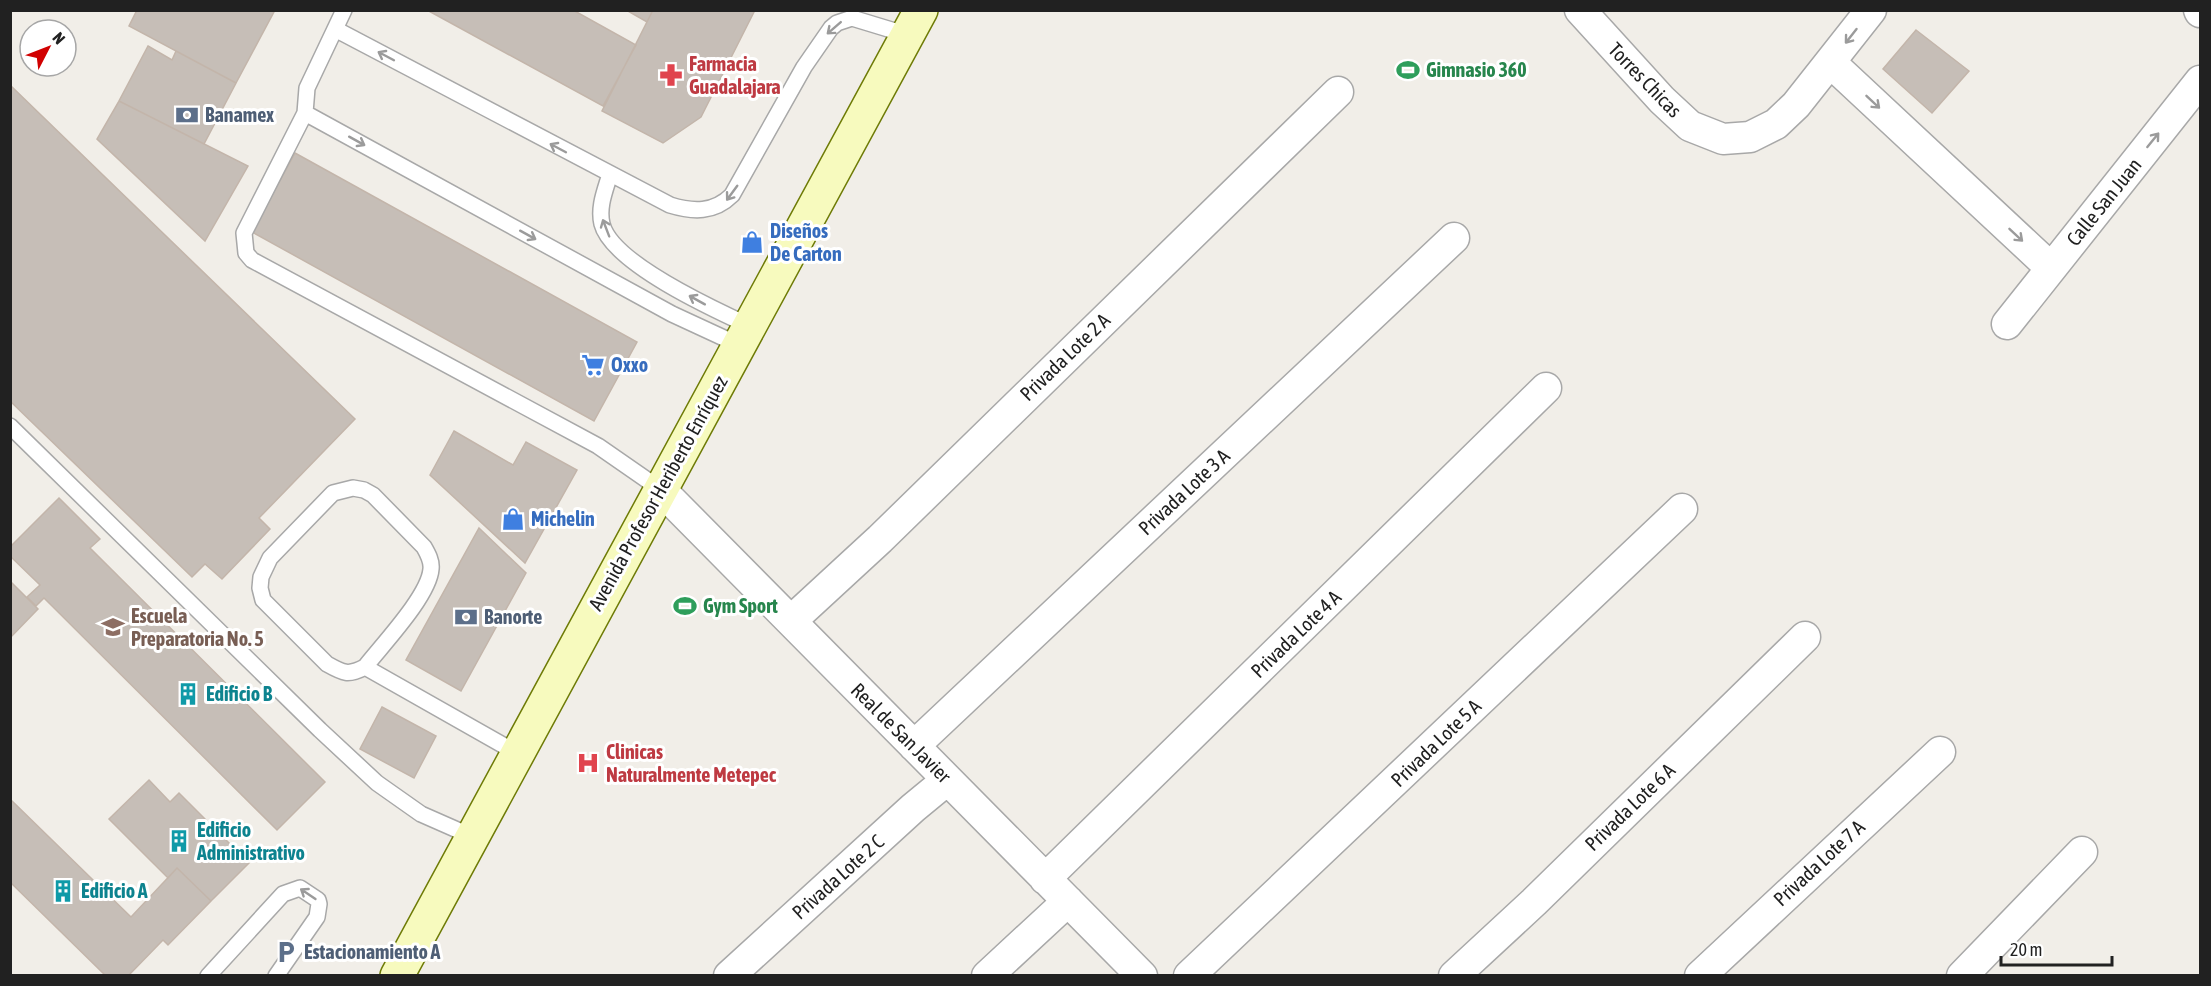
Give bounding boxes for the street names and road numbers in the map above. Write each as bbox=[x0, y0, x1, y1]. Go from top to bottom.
street label: Torres Chicas bbox=[1604, 38, 1687, 122]
street label: Calle San Juan bbox=[2061, 153, 2146, 250]
street label: Privada Lote 2 A bbox=[1015, 308, 1114, 405]
street label: Avenida Profesor Heriberto Enríquez bbox=[583, 371, 732, 614]
street label: Privada Lote 3 A bbox=[1134, 444, 1234, 539]
street label: Privada Lote 4 A bbox=[1246, 585, 1345, 682]
street label: Real de San Javier bbox=[847, 678, 957, 788]
street label: Privada Lote 5 A bbox=[1386, 694, 1485, 791]
street label: Privada Lote 6 A bbox=[1580, 758, 1679, 855]
street label: Privada Lote 7 A bbox=[1769, 815, 1869, 910]
street label: Privada Lote 2 C bbox=[787, 830, 888, 924]

